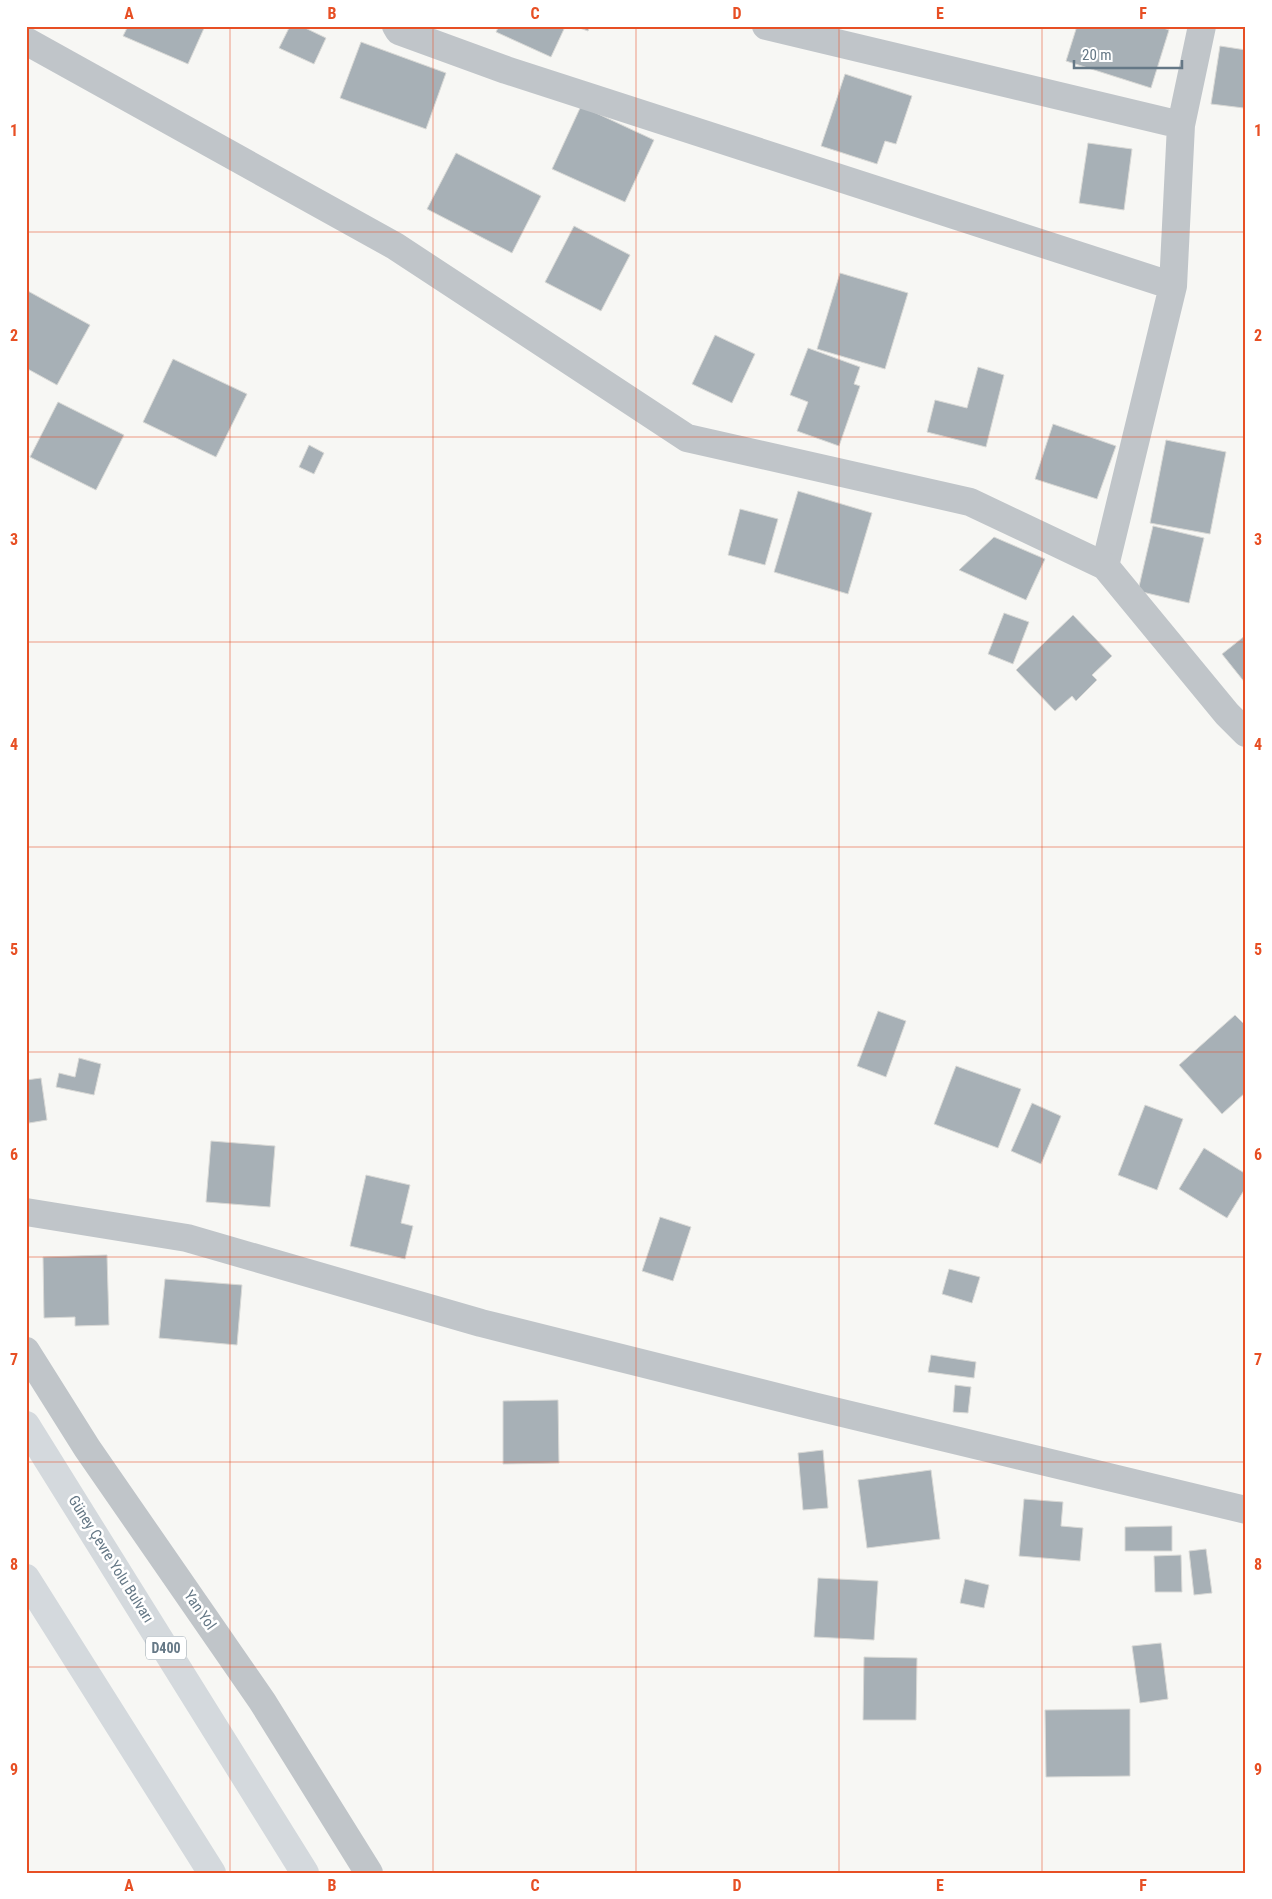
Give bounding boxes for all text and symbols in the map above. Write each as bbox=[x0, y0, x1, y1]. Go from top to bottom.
text: A bbox=[124, 4, 134, 23]
text: B bbox=[328, 4, 337, 23]
text: C bbox=[530, 4, 540, 23]
text: D bbox=[732, 4, 742, 23]
text: E bbox=[936, 4, 944, 23]
text: F bbox=[1139, 4, 1147, 23]
scale bar bbox=[1074, 38, 1182, 70]
text: 20 m bbox=[1082, 46, 1112, 64]
text: 1 bbox=[10, 121, 18, 140]
text: 1 bbox=[1254, 121, 1262, 140]
text: 2 bbox=[10, 326, 18, 345]
text: 2 bbox=[1254, 326, 1262, 345]
text: 3 bbox=[10, 530, 18, 549]
text: 3 bbox=[1254, 530, 1262, 549]
text: 4 bbox=[10, 735, 18, 754]
text: 4 bbox=[1254, 735, 1262, 754]
text: 5 bbox=[10, 940, 18, 959]
text: 5 bbox=[1254, 940, 1262, 959]
text: 6 bbox=[10, 1145, 18, 1164]
text: 6 bbox=[1254, 1145, 1262, 1164]
text: 7 bbox=[10, 1350, 18, 1369]
text: 7 bbox=[1254, 1350, 1262, 1369]
street label: Güney Çevre Yolu Bulvarı bbox=[65, 1492, 157, 1626]
text: 8 bbox=[10, 1555, 18, 1574]
text: 8 bbox=[1254, 1555, 1262, 1574]
street label: Yan Yol bbox=[180, 1587, 220, 1633]
road number: D400 bbox=[146, 1636, 186, 1660]
text: 9 bbox=[10, 1760, 18, 1779]
text: 9 bbox=[1254, 1760, 1262, 1779]
text: A bbox=[124, 1876, 134, 1895]
text: B bbox=[328, 1876, 337, 1895]
text: C bbox=[530, 1876, 540, 1895]
text: D bbox=[732, 1876, 742, 1895]
text: E bbox=[936, 1876, 944, 1895]
text: F bbox=[1139, 1876, 1147, 1895]

